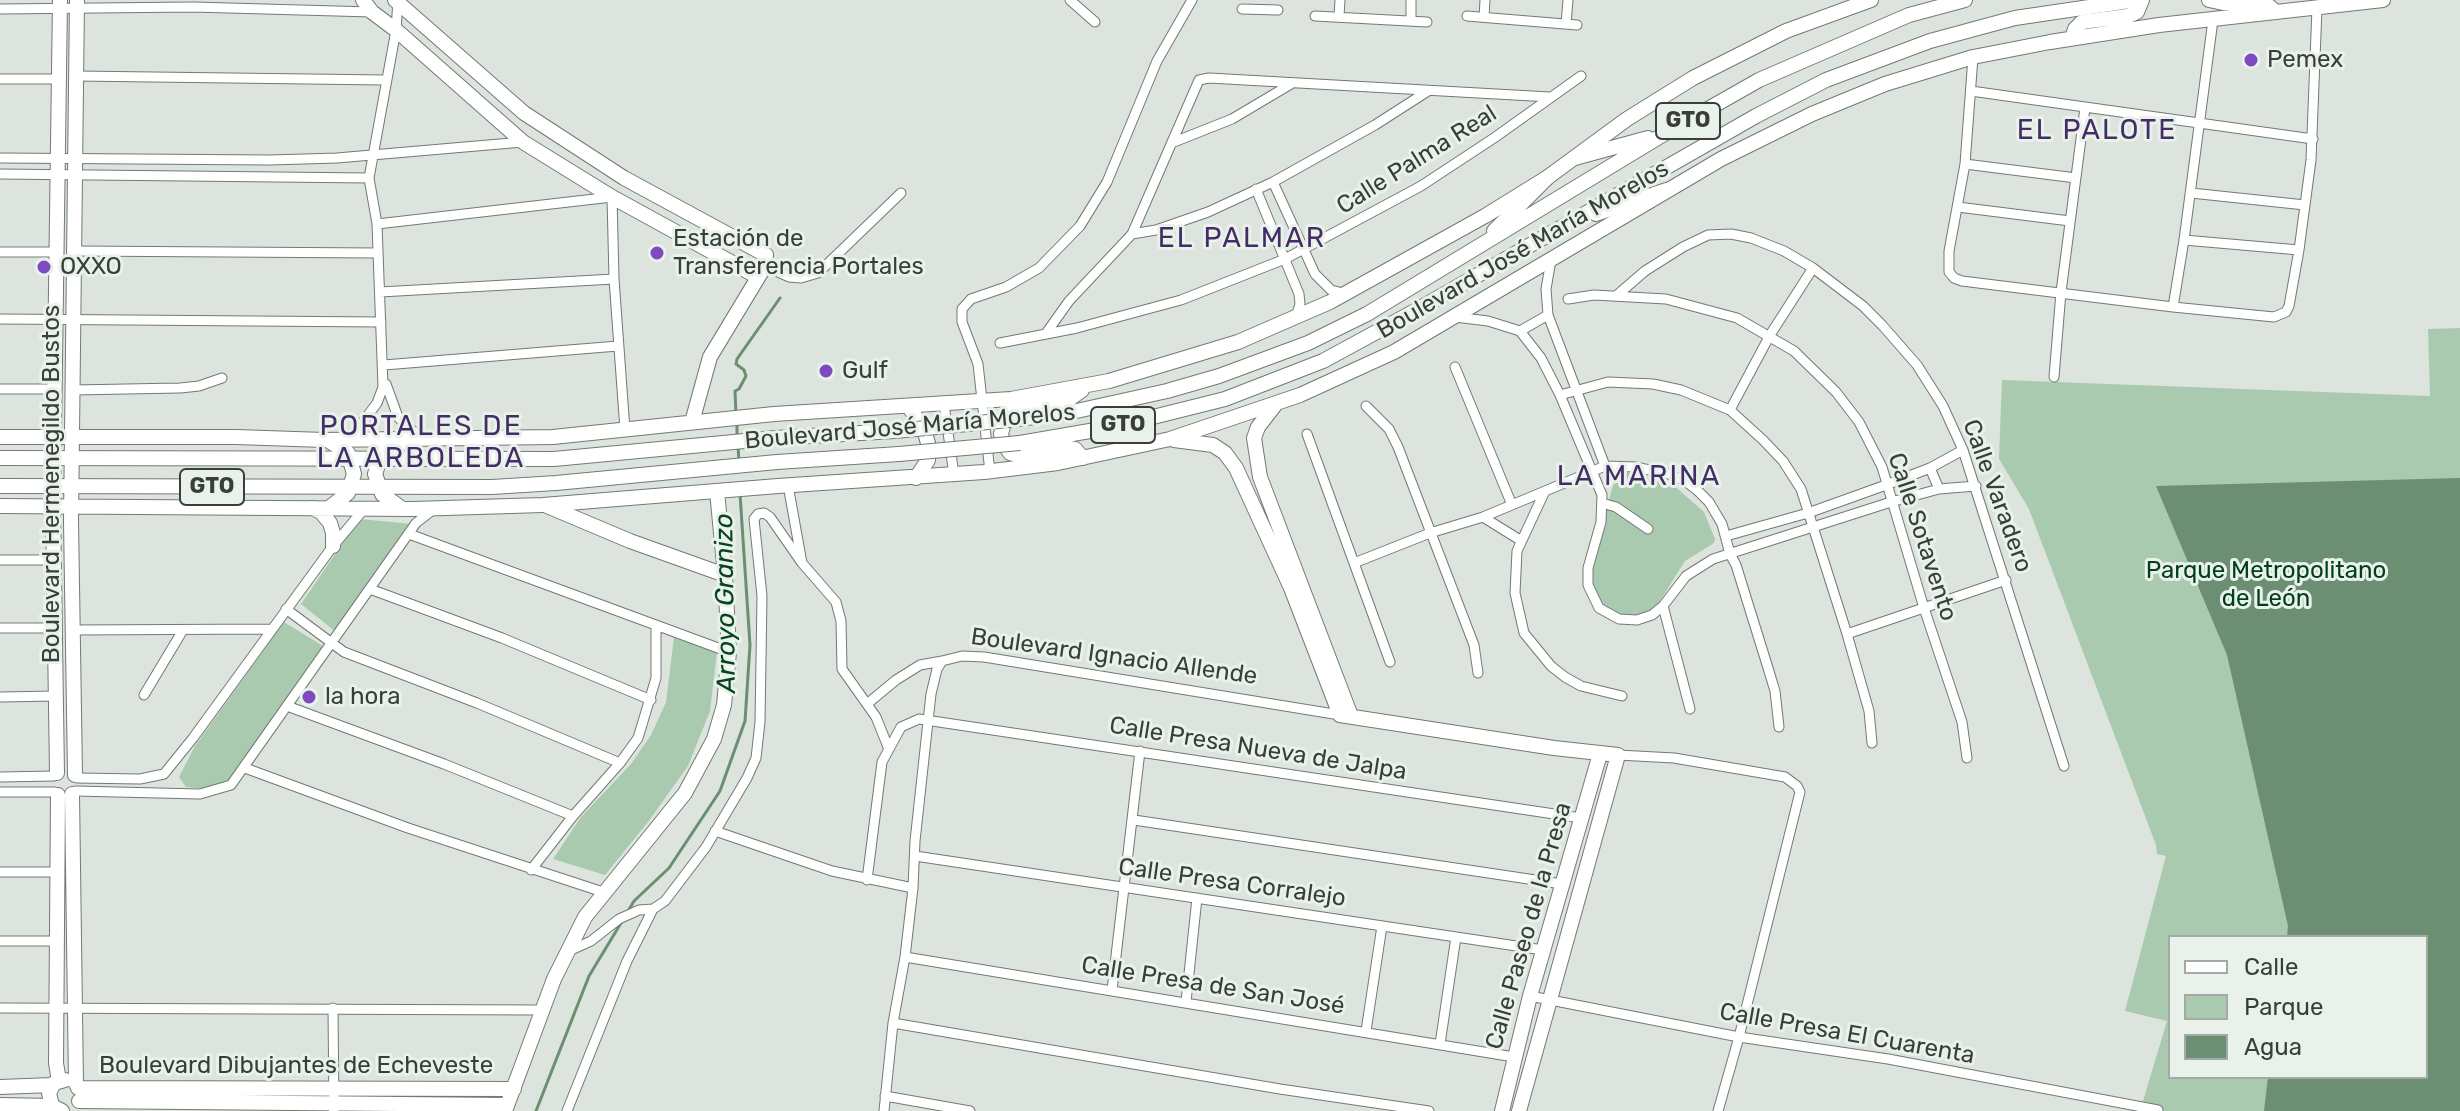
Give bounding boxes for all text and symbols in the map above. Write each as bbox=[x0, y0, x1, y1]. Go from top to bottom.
place label: Pemex bbox=[2267, 46, 2343, 74]
marker: Pemex bbox=[2242, 51, 2260, 69]
street label: Calle Palma Real bbox=[1332, 99, 1502, 221]
road number: GTO bbox=[1656, 103, 1720, 139]
district label: EL PALOTE bbox=[2017, 114, 2177, 148]
street label: Boulevard José María Morelos bbox=[1372, 155, 1674, 345]
district label: EL PALMAR bbox=[1158, 222, 1326, 256]
place label: Estación de Transferencia Portales bbox=[673, 225, 924, 281]
marker: Estación de Transferencia Portales bbox=[648, 244, 666, 262]
place label: OXXO bbox=[60, 253, 122, 281]
marker: OXXO bbox=[35, 258, 53, 276]
street label: Boulevard Hermenegildo Bustos bbox=[38, 305, 66, 663]
place label: Gulf bbox=[842, 357, 888, 385]
marker: Gulf bbox=[817, 362, 835, 380]
street label: Boulevard José María Morelos bbox=[743, 398, 1077, 456]
road number: GTO bbox=[1091, 407, 1155, 443]
district label: PORTALES DE LA ARBOLEDA bbox=[317, 410, 525, 476]
street label: Calle Varadero bbox=[1956, 416, 2038, 576]
street label: Calle Sotavento bbox=[1881, 449, 1963, 625]
district label: LA MARINA bbox=[1557, 460, 1721, 494]
road number: GTO bbox=[180, 469, 244, 505]
water label: Arroyo Granizo bbox=[709, 513, 743, 693]
park label: Parque Metropolitano de León bbox=[2146, 557, 2386, 613]
street label: Boulevard Ignacio Allende bbox=[969, 623, 1259, 691]
place label: la hora bbox=[325, 683, 401, 711]
marker: la hora bbox=[300, 688, 318, 706]
street label: Calle Presa Nueva de Jalpa bbox=[1107, 711, 1409, 787]
street label: Calle Paseo de la Presa bbox=[1480, 799, 1578, 1053]
street label: Calle Presa Corralejo bbox=[1116, 853, 1348, 913]
legend bbox=[2168, 935, 2428, 1079]
street label: Calle Presa de San José bbox=[1079, 951, 1347, 1021]
text: Calle bbox=[2244, 953, 2298, 981]
text: Parque bbox=[2244, 993, 2323, 1021]
street label: Calle Presa El Cuarenta bbox=[1717, 997, 1977, 1071]
text: Agua bbox=[2244, 1033, 2302, 1061]
street label: Boulevard Dibujantes de Echeveste bbox=[99, 1052, 493, 1080]

